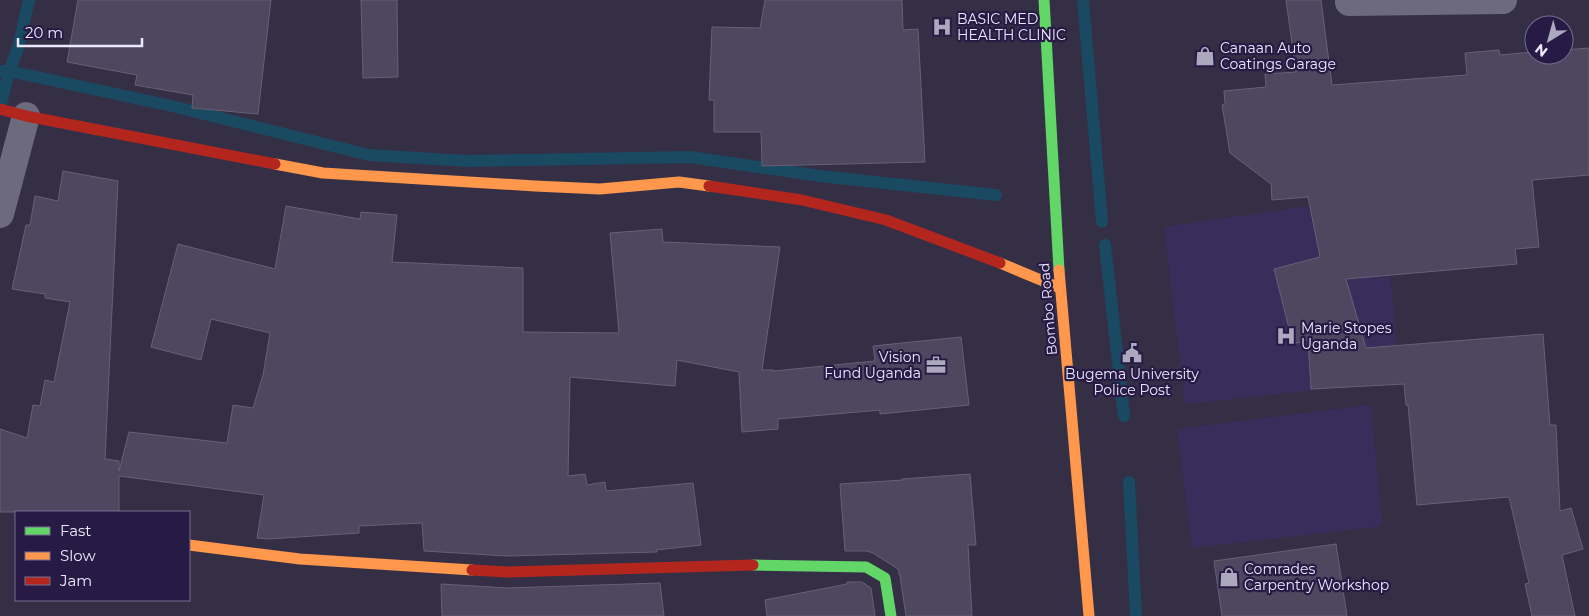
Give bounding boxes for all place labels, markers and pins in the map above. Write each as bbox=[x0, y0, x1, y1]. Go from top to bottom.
place label: BASIC MED HEALTH CLINIC bbox=[957, 10, 1066, 44]
hospital icon: BASIC MED HEALTH CLINIC bbox=[931, 16, 953, 38]
place label: Canaan Auto Coatings Garage bbox=[1220, 39, 1336, 73]
shop icon: Canaan Auto Coatings Garage bbox=[1194, 45, 1216, 67]
place label: Marie Stopes Uganda bbox=[1301, 319, 1392, 353]
hospital icon: Marie Stopes Uganda bbox=[1275, 325, 1297, 347]
public building icon: Bugema University Police Post bbox=[1121, 342, 1143, 364]
place label: Vision Fund Uganda bbox=[824, 348, 921, 382]
office icon: Vision Fund Uganda bbox=[925, 354, 947, 376]
place label: Bugema University Police Post bbox=[1065, 365, 1199, 399]
place label: Comrades Carpentry Workshop bbox=[1244, 560, 1389, 594]
shop icon: Comrades Carpentry Workshop bbox=[1218, 566, 1240, 588]

